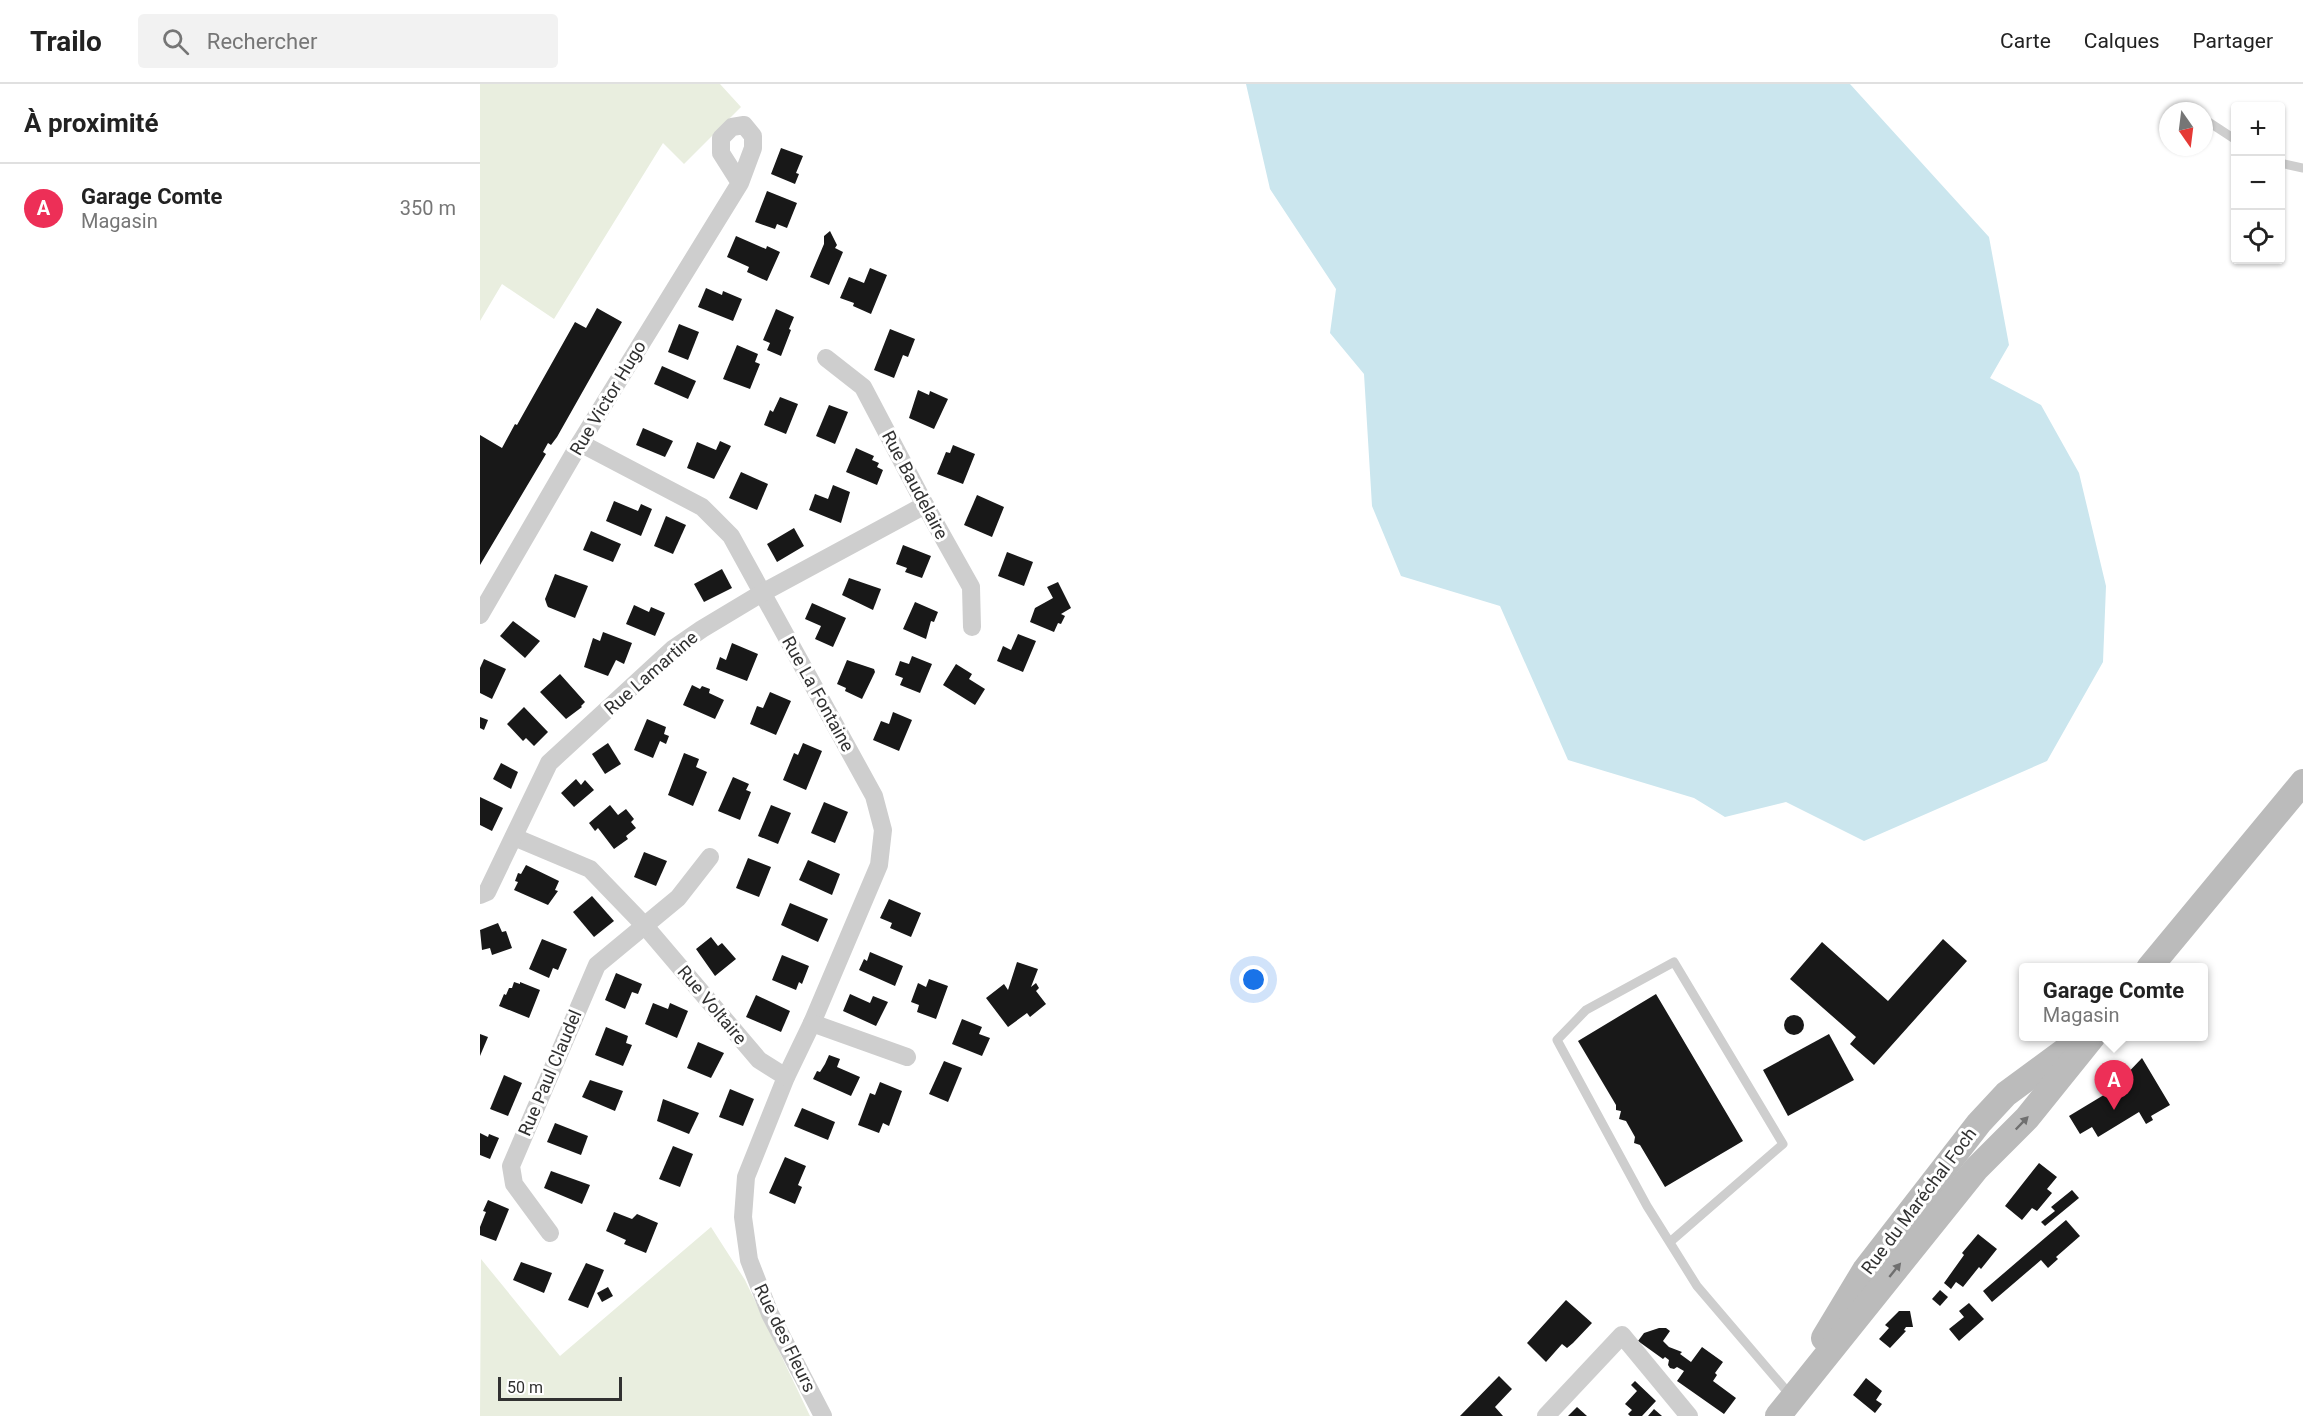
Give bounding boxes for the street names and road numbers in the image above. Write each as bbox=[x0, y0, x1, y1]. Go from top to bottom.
street label: Rue Victor Hugo bbox=[565, 337, 650, 459]
street label: Rue Baudelaire bbox=[878, 427, 953, 543]
street label: Rue Lamartine bbox=[600, 627, 701, 719]
street label: Rue La Fontaine bbox=[778, 632, 859, 755]
street label: Rue Voltaire bbox=[673, 961, 751, 1048]
street label: Rue Paul Claudel bbox=[514, 1007, 586, 1139]
street label: Rue du Maréchal Foch bbox=[1857, 1123, 1981, 1278]
street label: Rue des Fleurs bbox=[750, 1280, 821, 1395]

